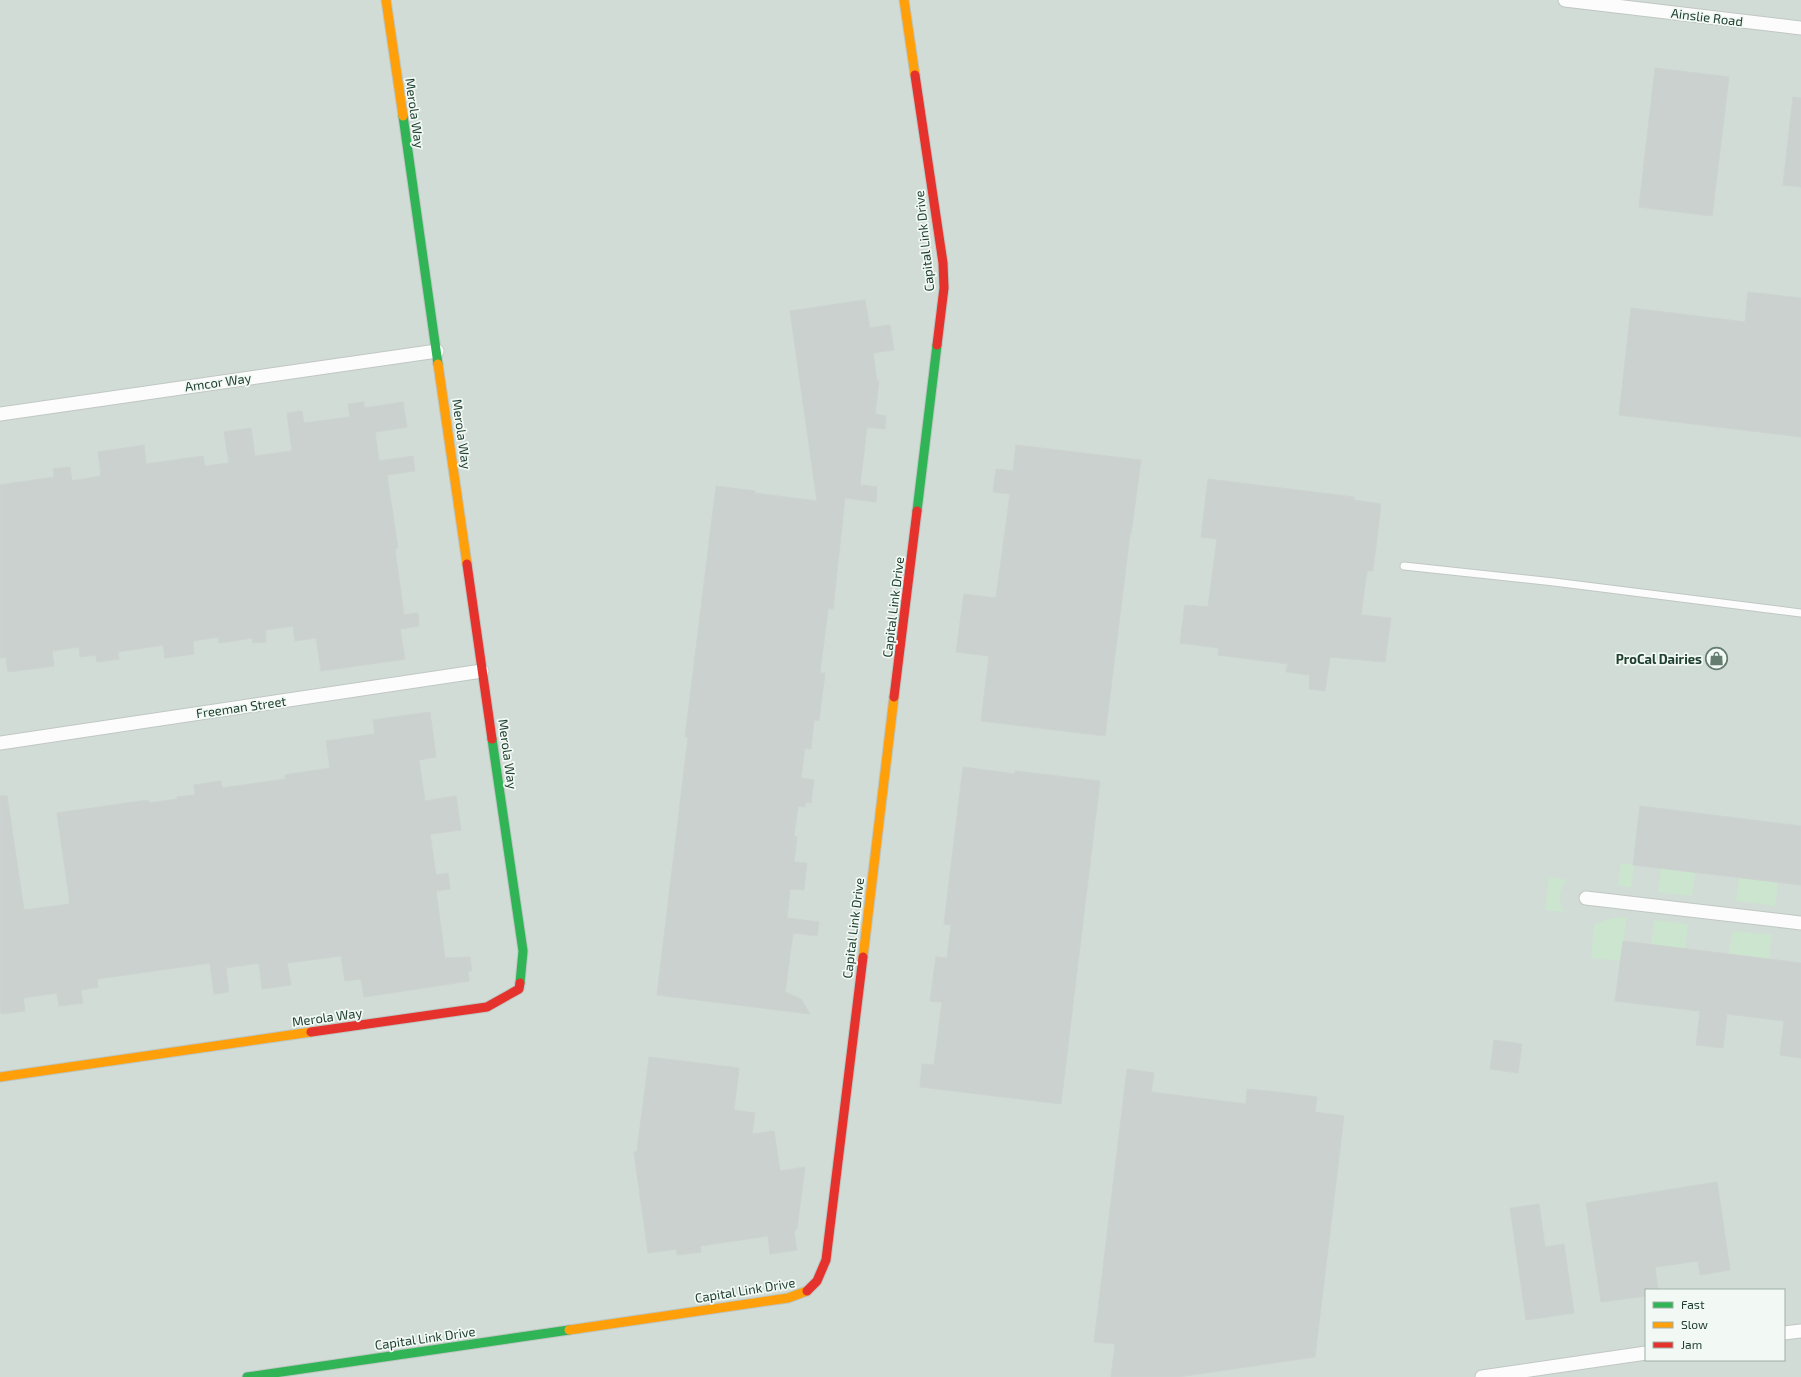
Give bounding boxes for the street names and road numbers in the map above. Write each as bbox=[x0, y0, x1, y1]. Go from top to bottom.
street label: Ainslie Road bbox=[1670, 5, 1744, 29]
street label: Merola Way bbox=[402, 77, 428, 149]
street label: Capital Link Drive bbox=[911, 190, 937, 292]
street label: Amcor Way bbox=[184, 369, 252, 395]
street label: Merola Way bbox=[449, 398, 475, 470]
street label: Capital Link Drive bbox=[879, 556, 907, 658]
street label: Freeman Street bbox=[195, 693, 287, 721]
street label: Merola Way bbox=[495, 718, 521, 790]
street label: Capital Link Drive bbox=[839, 877, 867, 979]
street label: Merola Way bbox=[291, 1004, 363, 1030]
street label: Capital Link Drive bbox=[694, 1274, 796, 1306]
street label: Capital Link Drive bbox=[374, 1323, 476, 1353]

